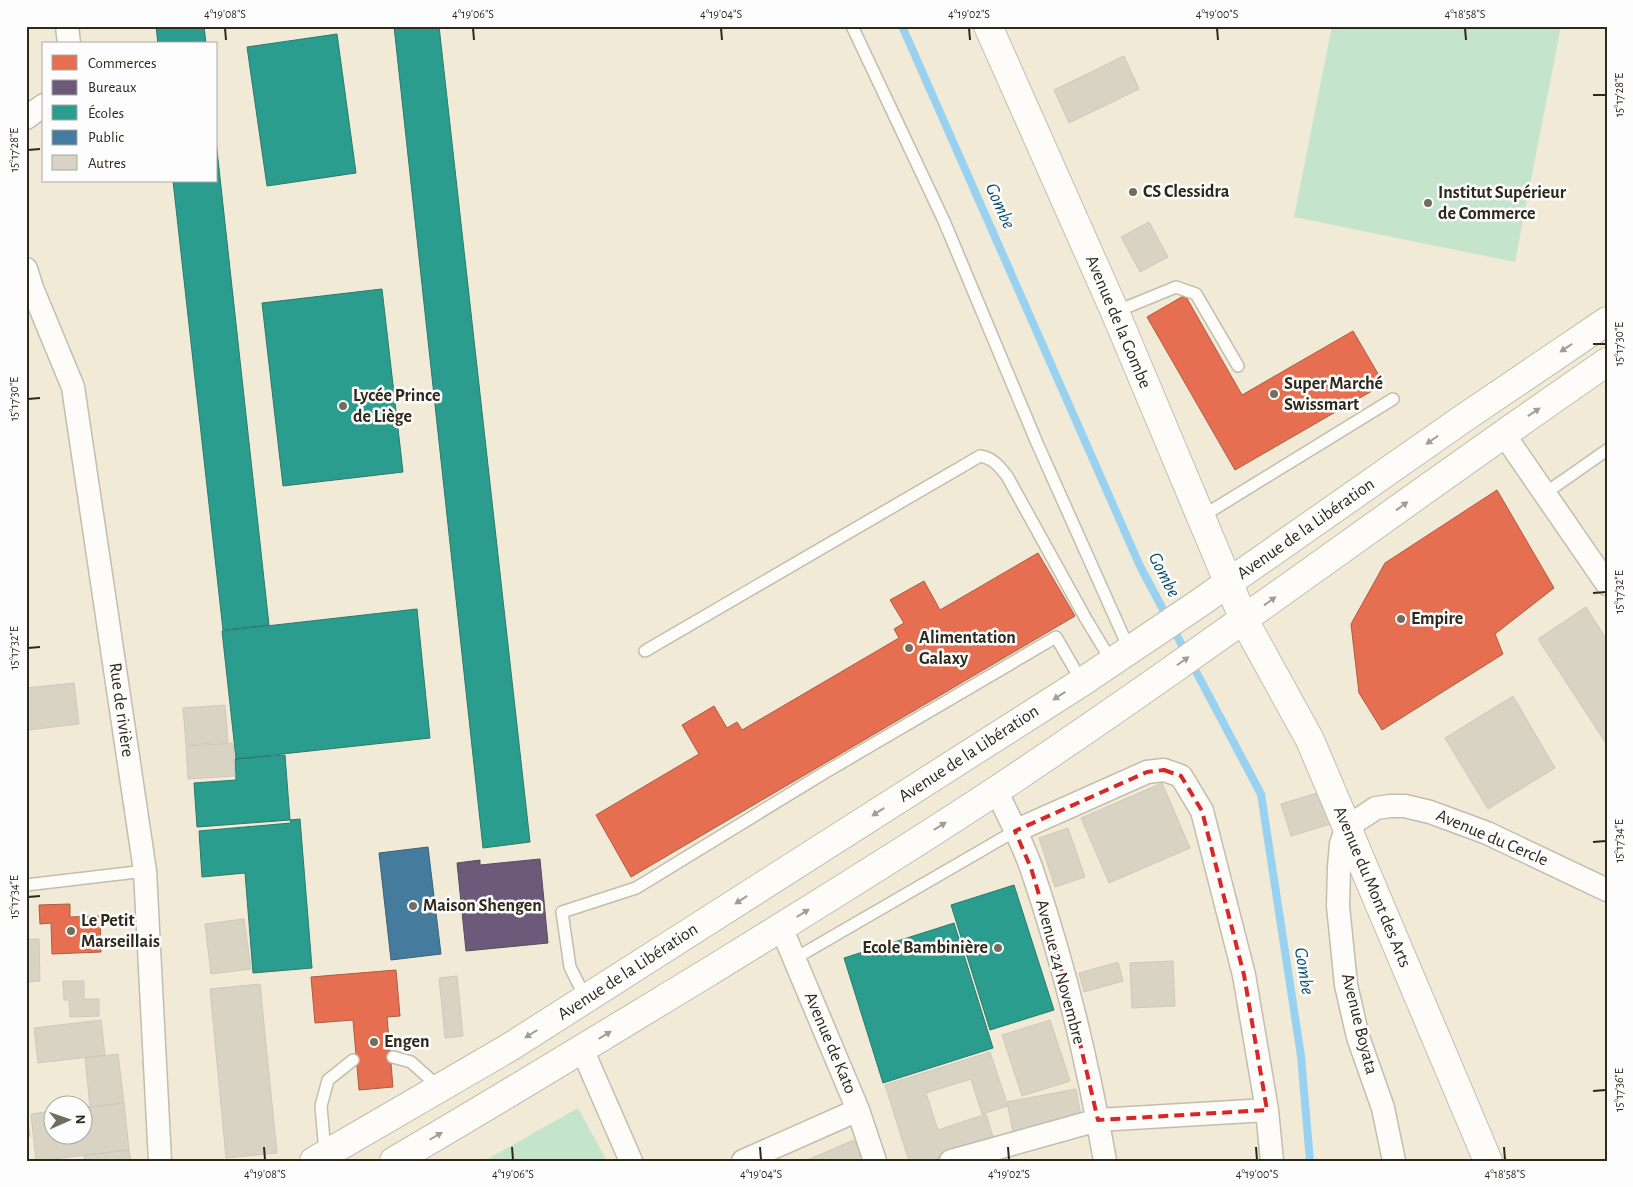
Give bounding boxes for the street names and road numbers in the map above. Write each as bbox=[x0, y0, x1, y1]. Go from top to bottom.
street label: Avenue de la Gombe bbox=[1082, 253, 1154, 391]
street label: Avenue de la Libération bbox=[1234, 475, 1378, 583]
street label: Rue de rivière bbox=[105, 662, 137, 758]
street label: Avenue de la Libération bbox=[896, 702, 1042, 806]
street label: Avenue du Mont des Arts bbox=[1330, 804, 1414, 970]
street label: Avenue du Cercle bbox=[1433, 806, 1551, 870]
street label: Avenue 24 Novembre bbox=[1032, 898, 1088, 1046]
street label: Avenue de la Libération bbox=[555, 920, 701, 1024]
street label: Avenue Boyata bbox=[1338, 972, 1380, 1076]
street label: Avenue de Kato bbox=[801, 990, 860, 1097]

